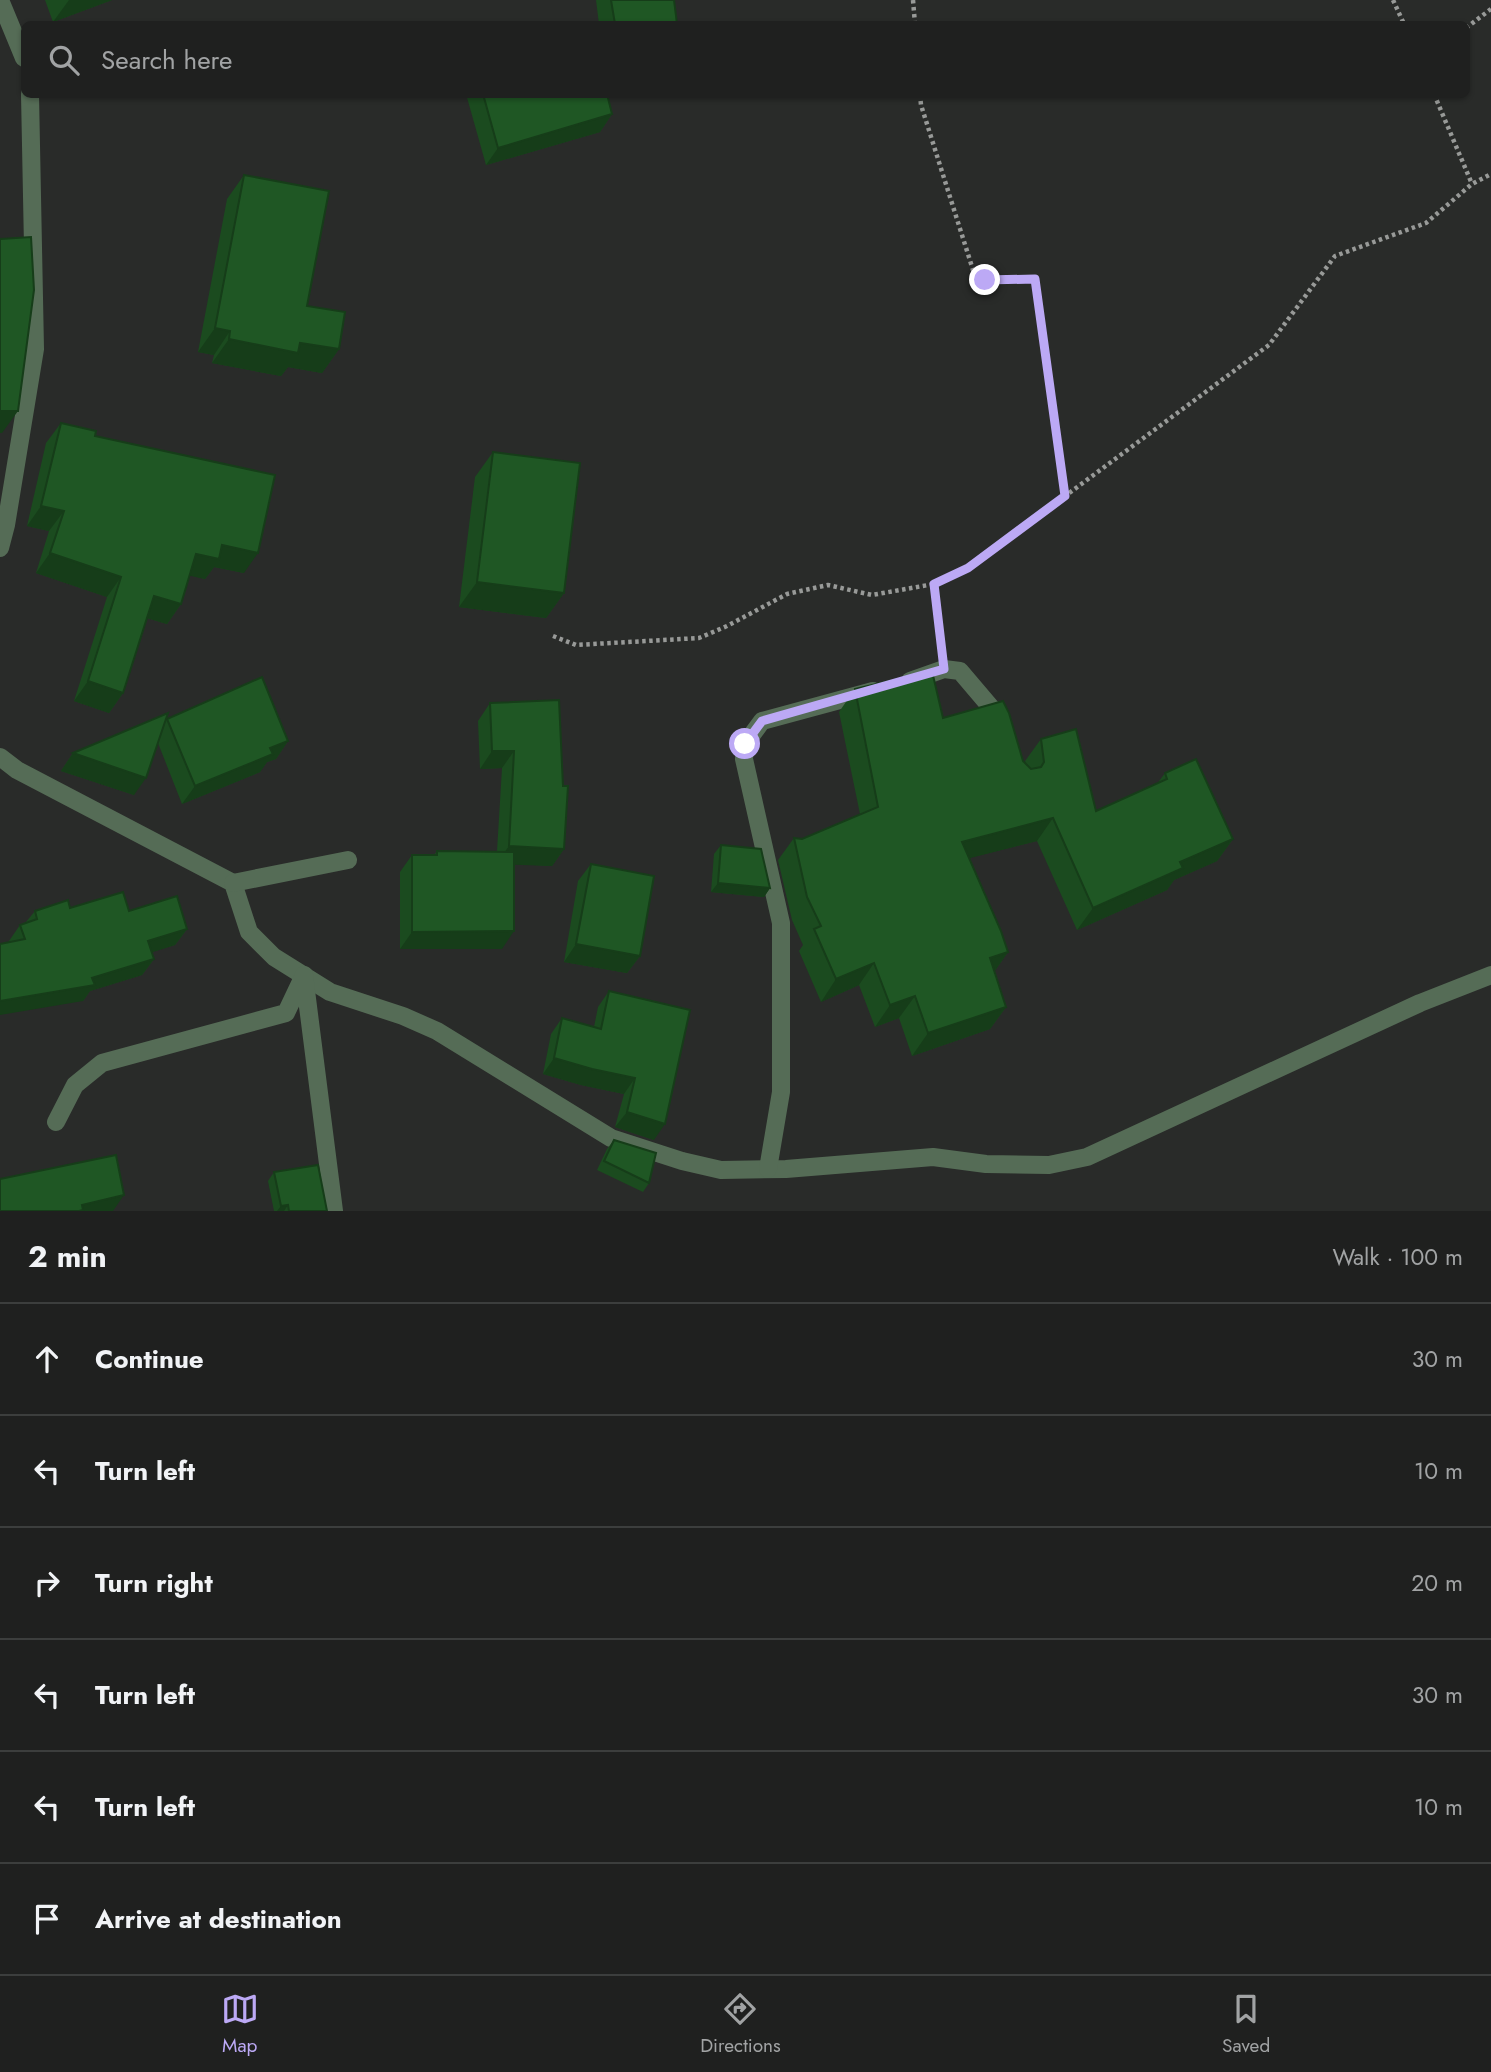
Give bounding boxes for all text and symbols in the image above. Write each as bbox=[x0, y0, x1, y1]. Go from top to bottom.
search box bbox=[21, 21, 1470, 98]
icon: search bbox=[45, 41, 83, 79]
text: Search here bbox=[101, 41, 233, 79]
route end bbox=[969, 264, 1000, 295]
route start bbox=[729, 728, 760, 759]
text: 2 min bbox=[28, 1235, 107, 1278]
text: Walk · 100 m bbox=[1333, 1240, 1463, 1274]
icon: ahead bbox=[28, 1340, 66, 1378]
text: Continue bbox=[95, 1340, 204, 1378]
text: 30 m bbox=[1412, 1342, 1463, 1376]
icon: left bbox=[28, 1452, 66, 1490]
text: Turn left bbox=[95, 1452, 195, 1490]
text: 10 m bbox=[1414, 1454, 1463, 1488]
icon: right bbox=[28, 1564, 66, 1602]
text: Turn right bbox=[95, 1564, 213, 1602]
text: 20 m bbox=[1411, 1566, 1463, 1600]
icon: left bbox=[28, 1676, 66, 1714]
text: Turn left bbox=[95, 1676, 195, 1714]
text: 30 m bbox=[1412, 1678, 1463, 1712]
icon: left bbox=[28, 1788, 66, 1826]
text: Turn left bbox=[95, 1788, 195, 1826]
text: 10 m bbox=[1414, 1790, 1463, 1824]
icon: arrive bbox=[28, 1900, 66, 1938]
text: Arrive at destination bbox=[95, 1900, 342, 1938]
tab: Map bbox=[221, 1990, 259, 2059]
tab: Directions bbox=[700, 1990, 781, 2059]
tab: Saved bbox=[1222, 1990, 1270, 2059]

